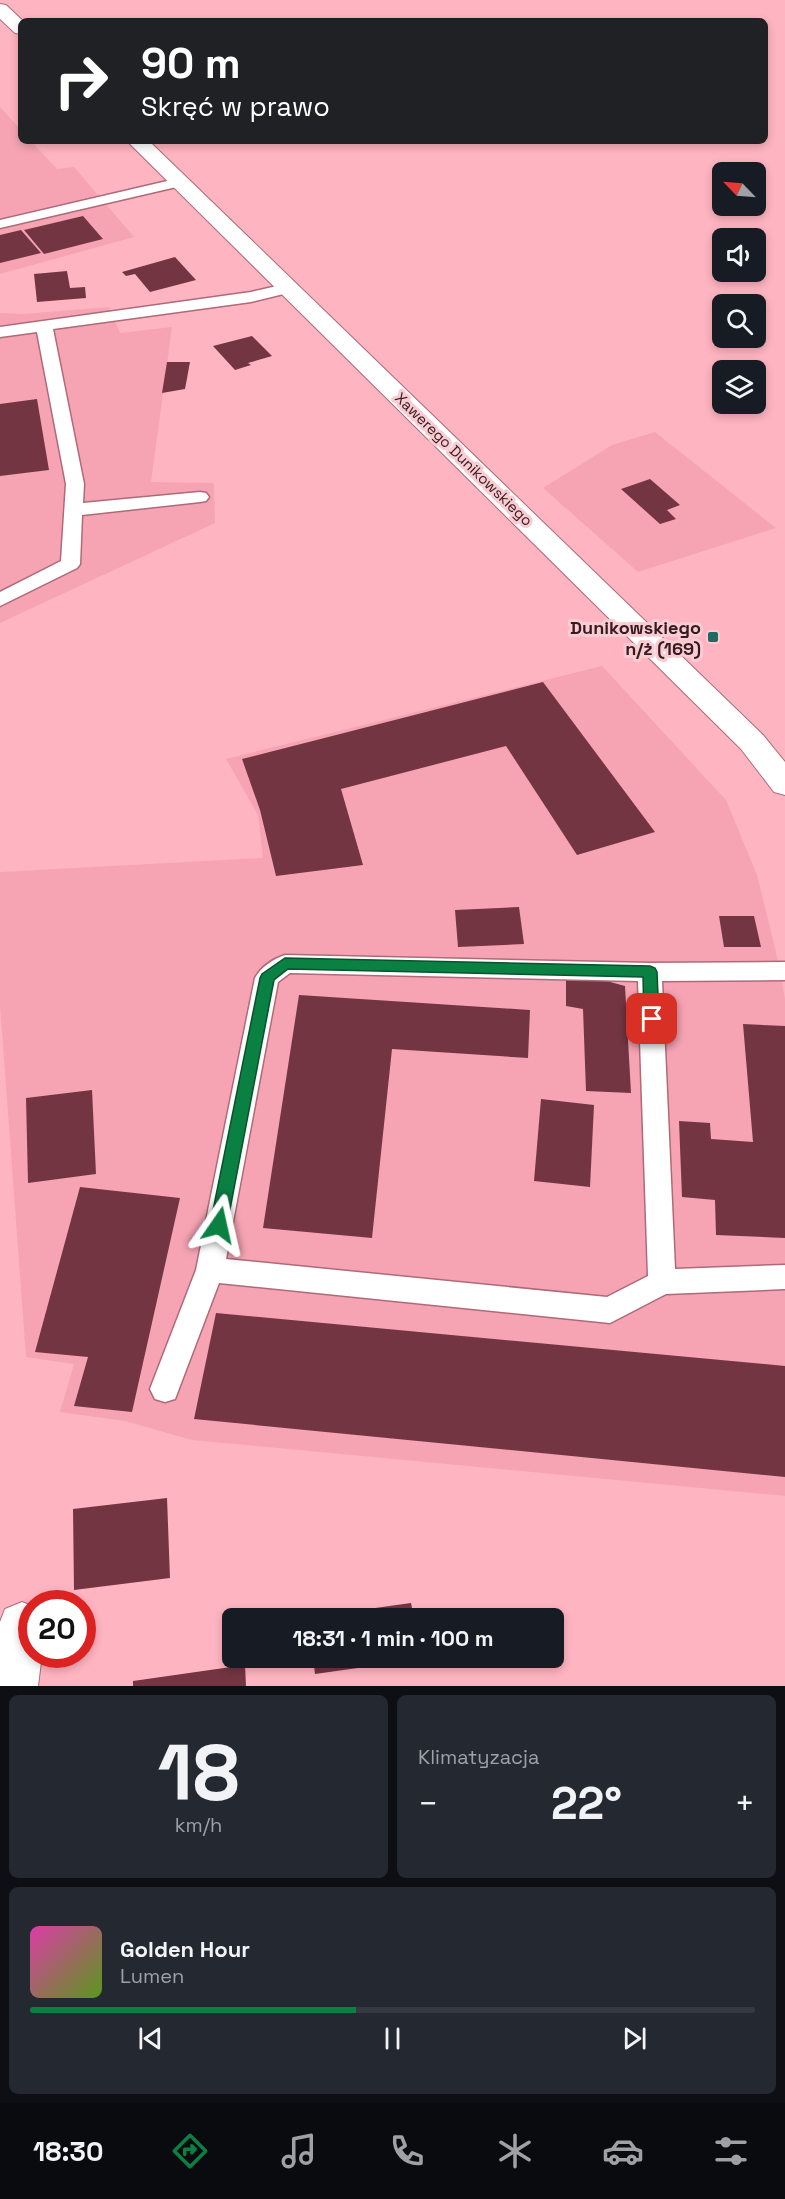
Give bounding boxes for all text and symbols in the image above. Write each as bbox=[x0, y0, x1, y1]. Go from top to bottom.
text: 90 m bbox=[141, 37, 241, 90]
icon: right bbox=[42, 42, 120, 120]
text: Skręć w prawo bbox=[141, 89, 330, 124]
north arrow bbox=[712, 162, 766, 216]
map controls bbox=[712, 162, 766, 414]
button: sound bbox=[712, 228, 766, 282]
button: search bbox=[712, 294, 766, 348]
button: layers bbox=[712, 360, 766, 414]
street label: Xawerego Dunikowskiego bbox=[391, 388, 537, 530]
place label: Dunikowskiego n/ż (169) bbox=[570, 616, 701, 660]
marker: Dunikowskiego n/ż (169) bbox=[706, 630, 720, 644]
pin bbox=[626, 993, 677, 1044]
icon: arrive bbox=[635, 1002, 668, 1035]
position arrow bbox=[187, 1193, 251, 1257]
speed limit sign: 20 bbox=[18, 1590, 96, 1668]
text: 18:31 · 1 min · 100 m bbox=[292, 1624, 494, 1652]
text: 18 bbox=[157, 1723, 240, 1823]
text: Klimatyzacja bbox=[418, 1744, 540, 1770]
text: 22° bbox=[551, 1775, 622, 1832]
text: − bbox=[418, 1783, 438, 1825]
text: + bbox=[735, 1783, 755, 1825]
text: km/h bbox=[175, 1812, 222, 1838]
text: Golden Hour bbox=[120, 1935, 250, 1963]
text: Lumen bbox=[120, 1963, 184, 1989]
icon: previous bbox=[134, 2022, 167, 2055]
icon: pause bbox=[376, 2022, 409, 2055]
icon: next bbox=[618, 2022, 651, 2055]
icon: directions bbox=[169, 2130, 211, 2172]
icon: music bbox=[278, 2130, 320, 2172]
icon: phone bbox=[386, 2130, 428, 2172]
icon: climate bbox=[494, 2130, 536, 2172]
icon: car bbox=[602, 2130, 644, 2172]
icon: filters bbox=[710, 2130, 752, 2172]
text: 18:30 bbox=[33, 2134, 103, 2169]

